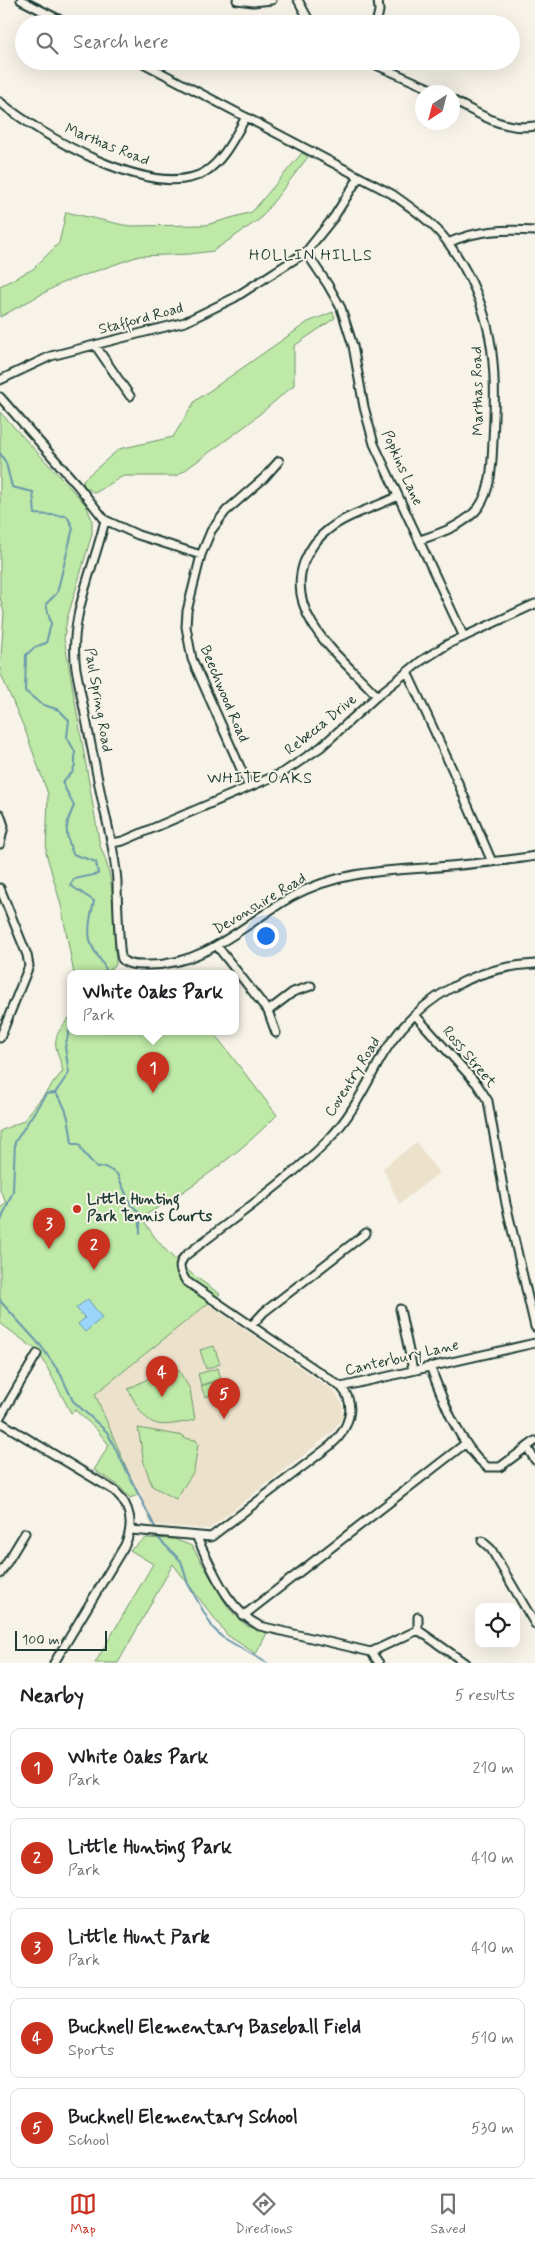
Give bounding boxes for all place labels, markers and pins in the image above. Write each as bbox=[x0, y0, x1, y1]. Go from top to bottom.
pin: 1 bbox=[137, 1052, 169, 1093]
place label: Little Hunting Park Tennis Courts bbox=[87, 1190, 212, 1227]
marker: Little Hunting Park Tennis Courts bbox=[71, 1203, 83, 1215]
pin: 3 bbox=[33, 1208, 65, 1249]
pin: 2 bbox=[78, 1229, 110, 1270]
pin: 4 bbox=[146, 1356, 178, 1397]
pin: 5 bbox=[208, 1378, 240, 1419]

